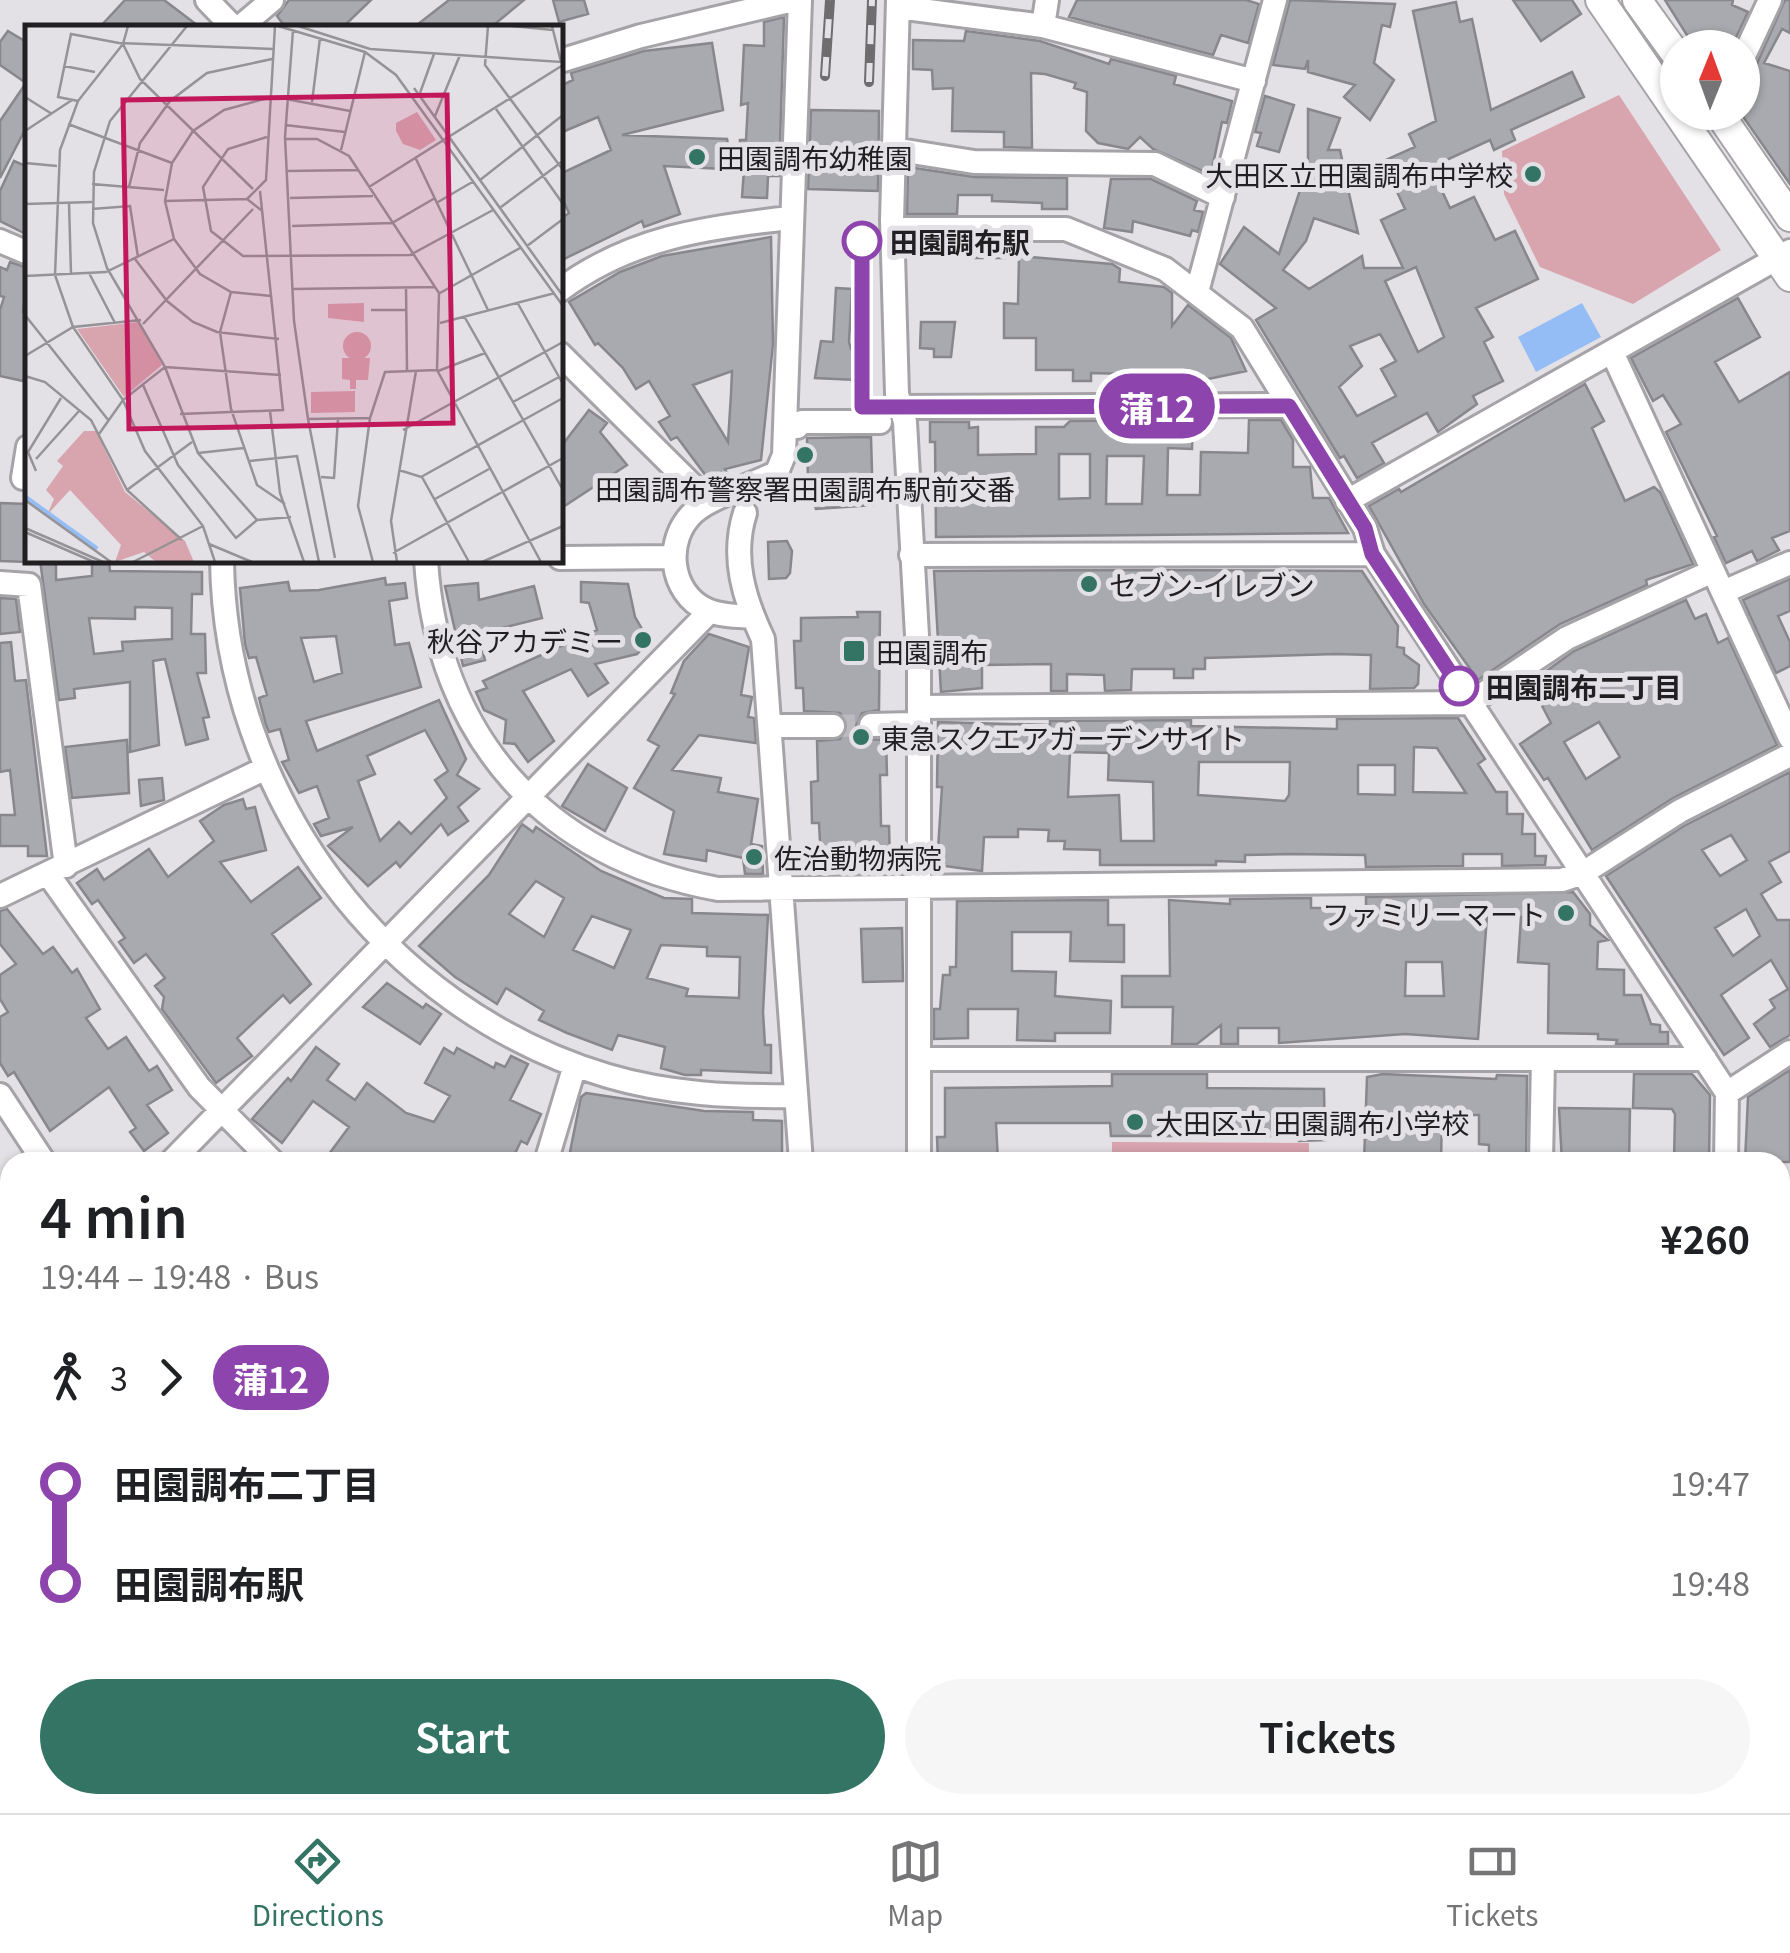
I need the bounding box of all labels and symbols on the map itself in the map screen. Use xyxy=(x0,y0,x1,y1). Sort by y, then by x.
inset map xyxy=(25,25,562,562)
north arrow xyxy=(1660,30,1760,130)
place label: 田園調布幼稚園 xyxy=(717,137,913,177)
marker: 田園調布幼稚園 xyxy=(686,146,708,168)
place label: 大田区立田園調布中学校 xyxy=(1205,154,1513,194)
marker: 大田区立田園調布中学校 xyxy=(1522,163,1544,185)
place label: 田園調布駅 xyxy=(890,221,1030,261)
marker: 田園調布駅 xyxy=(843,222,881,260)
line badge: 蒲12 xyxy=(1100,374,1214,438)
marker: 田園調布警察署田園調布駅前交番 xyxy=(794,444,816,466)
place label: 田園調布警察署田園調布駅前交番 xyxy=(595,468,1015,508)
place label: セブン-イレブン xyxy=(1109,564,1315,604)
marker: セブン-イレブン xyxy=(1078,573,1100,595)
place label: 秋谷アカデミー xyxy=(427,620,623,660)
marker: 秋谷アカデミー xyxy=(632,629,654,651)
place label: 田園調布 xyxy=(876,631,988,671)
marker: 田園調布 xyxy=(841,638,867,664)
place label: 田園調布二丁目 xyxy=(1486,666,1682,706)
marker: 田園調布二丁目 xyxy=(1440,667,1478,705)
place label: 東急スクエアガーデンサイト xyxy=(881,717,1245,757)
marker: 東急スクエアガーデンサイト xyxy=(850,726,872,748)
place label: 佐治動物病院 xyxy=(774,837,942,877)
marker: 佐治動物病院 xyxy=(743,846,765,868)
place label: ファミリーマート xyxy=(1322,893,1546,933)
marker: ファミリーマート xyxy=(1555,902,1577,924)
place label: 大田区立 田園調布小学校 xyxy=(1155,1102,1469,1142)
marker: 大田区立 田園調布小学校 xyxy=(1124,1111,1146,1133)

